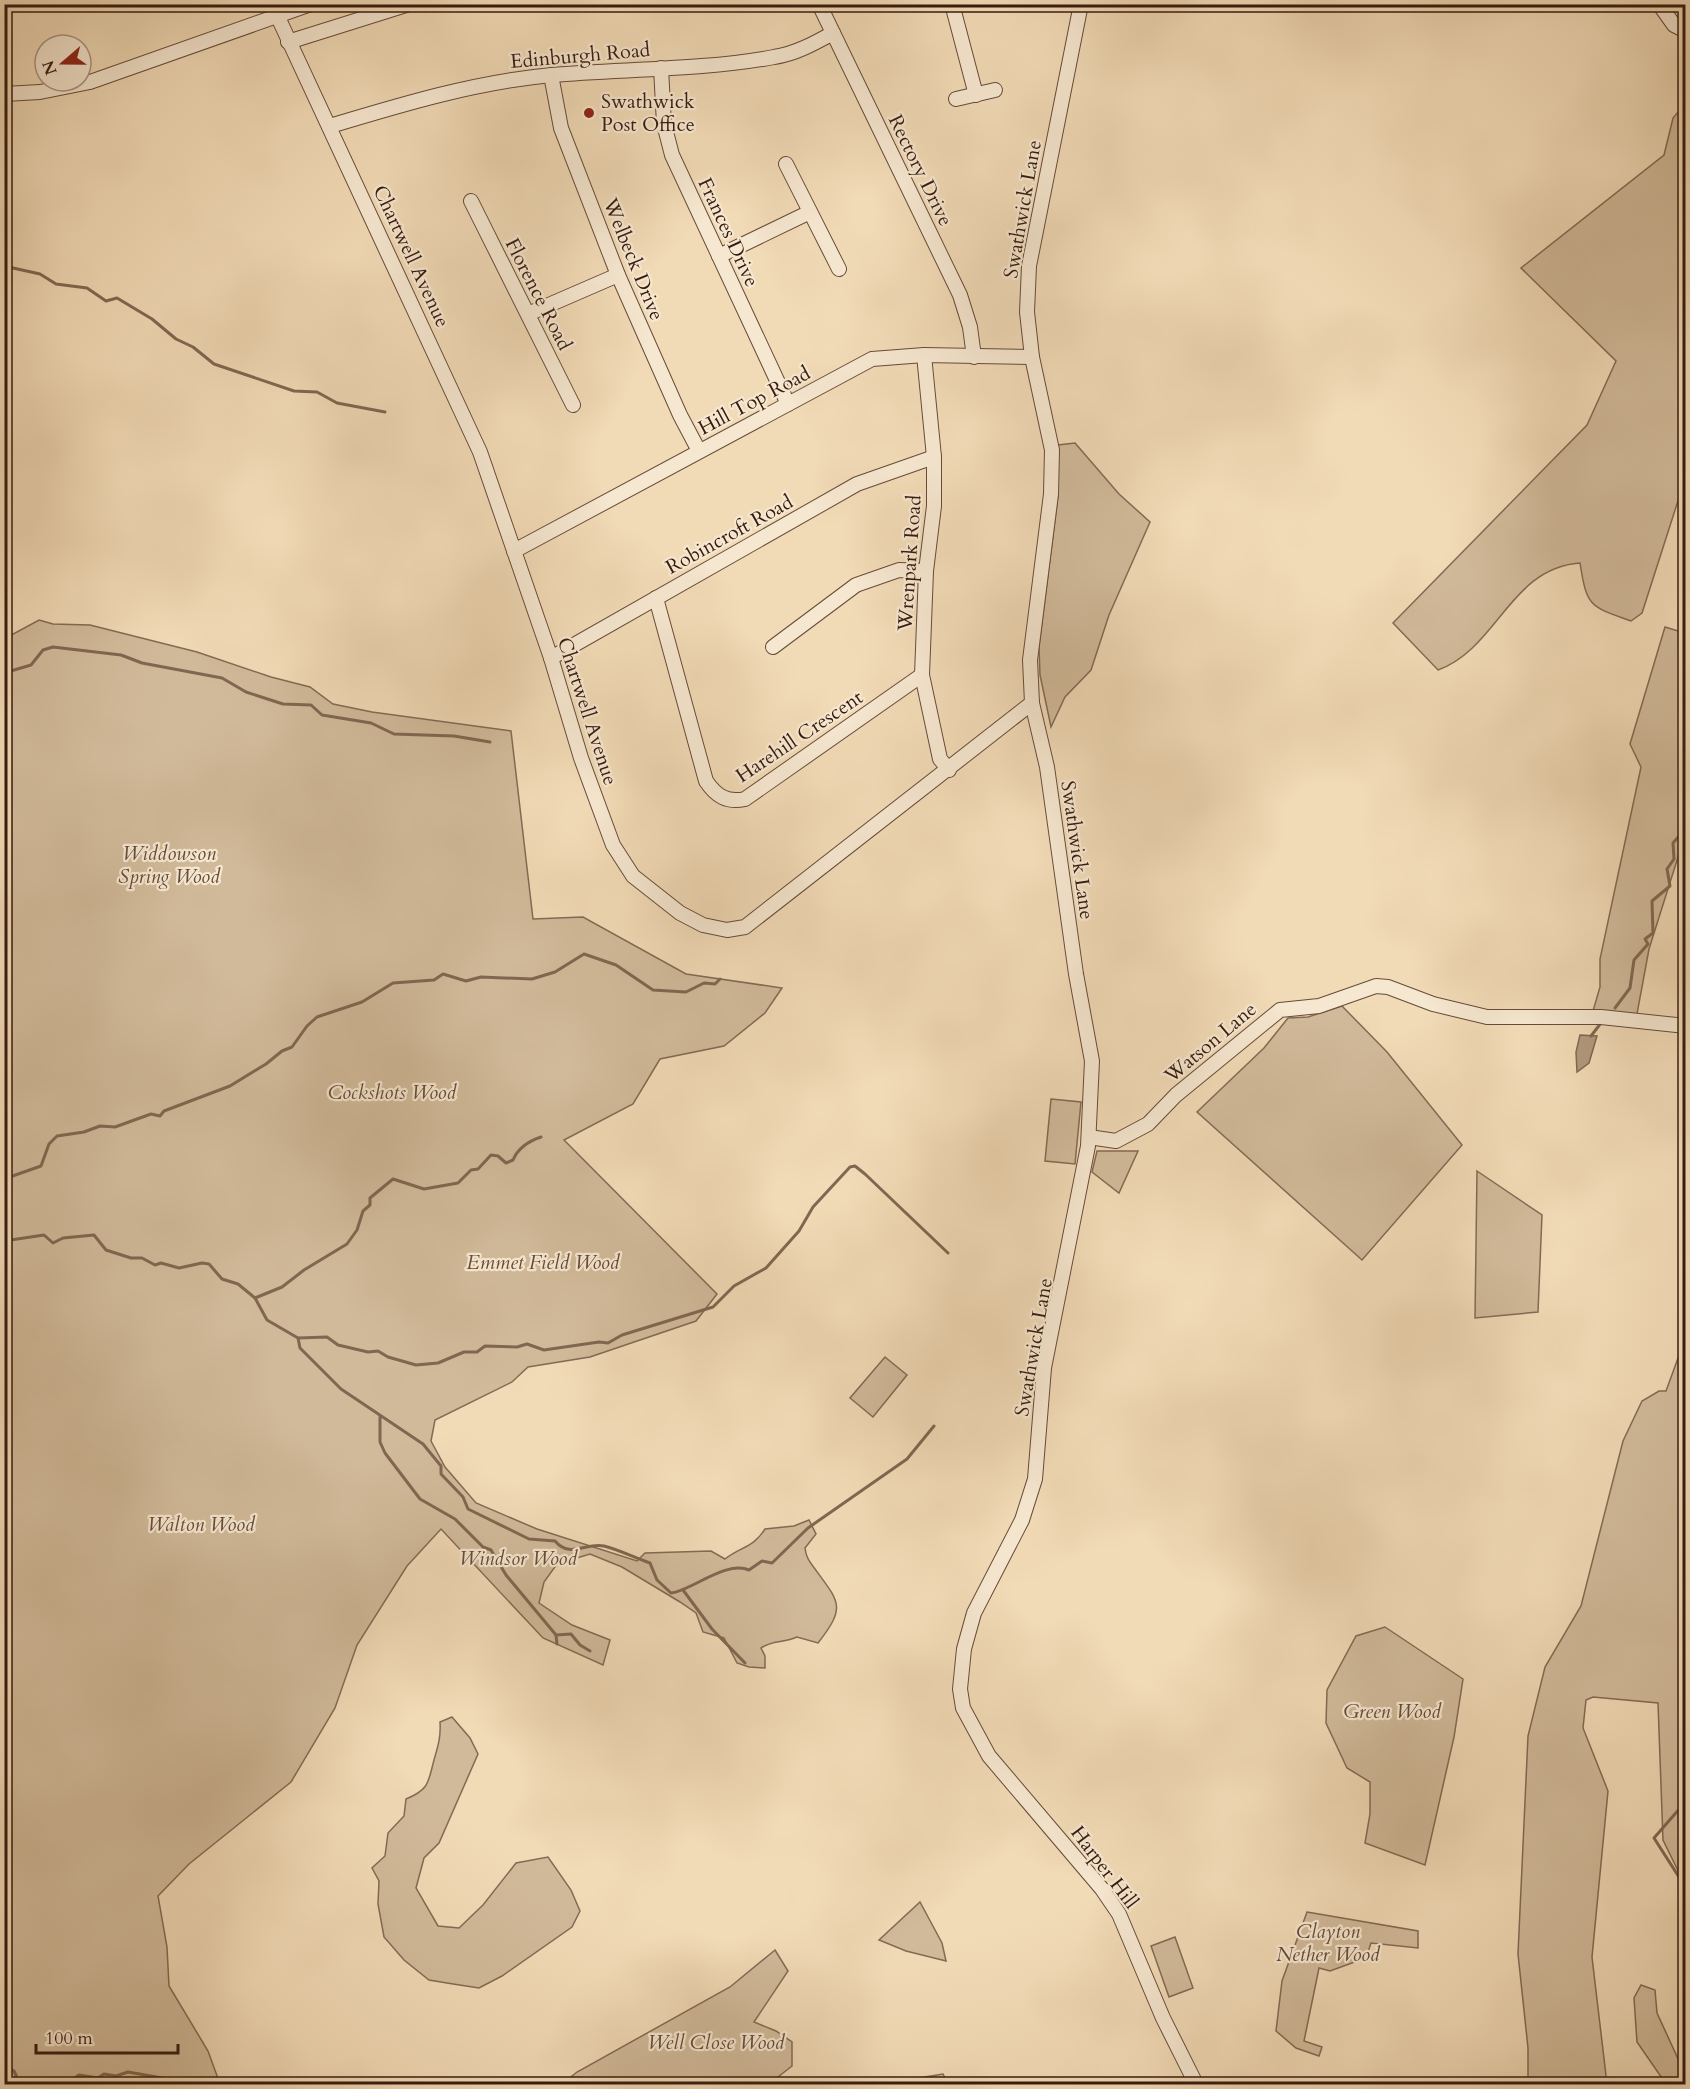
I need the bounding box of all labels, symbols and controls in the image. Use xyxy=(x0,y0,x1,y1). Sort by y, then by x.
north arrow xyxy=(33,33,93,93)
street label: Edinburgh Road xyxy=(509,36,652,75)
text: N xyxy=(37,57,63,78)
place label: Swathwick Post Office xyxy=(601,88,695,138)
marker: Swathwick Post Office xyxy=(582,106,596,120)
street label: Rectory Drive xyxy=(882,110,959,230)
street label: Swathwick Lane xyxy=(997,138,1048,280)
street label: Frances Drive xyxy=(692,173,766,291)
street label: Chartwell Avenue xyxy=(367,181,456,332)
street label: Welbeck Drive xyxy=(596,193,670,324)
street label: Florence Road xyxy=(499,233,579,355)
street label: Hill Top Road xyxy=(693,359,815,441)
street label: Robincroft Road xyxy=(661,488,798,581)
street label: Wrenpark Road xyxy=(891,494,928,633)
street label: Chartwell Avenue xyxy=(551,634,624,789)
street label: Harehill Crescent xyxy=(730,683,869,789)
street label: Swathwick Lane xyxy=(1054,779,1101,921)
park label: Widdowson Spring Wood xyxy=(118,840,221,890)
street label: Watson Lane xyxy=(1158,996,1262,1090)
park label: Cockshots Wood xyxy=(328,1079,458,1106)
park label: Emmet Field Wood xyxy=(467,1249,621,1276)
street label: Swathwick Lane xyxy=(1008,1276,1059,1418)
park label: Walton Wood xyxy=(147,1511,256,1538)
park label: Windsor Wood xyxy=(459,1545,578,1572)
park label: Green Wood xyxy=(1343,1698,1442,1725)
street label: Harper Hill xyxy=(1064,1820,1145,1914)
park label: Clayton Nether Wood xyxy=(1276,1918,1381,1968)
scale bar xyxy=(36,2017,178,2055)
text: 100 m xyxy=(45,2026,93,2051)
park label: Well Close Wood xyxy=(648,2029,786,2056)

